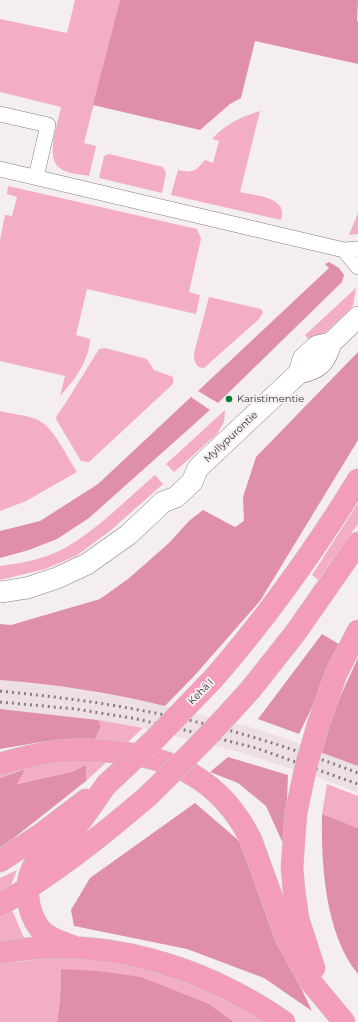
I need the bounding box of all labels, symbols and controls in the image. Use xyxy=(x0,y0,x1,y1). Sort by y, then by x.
place label: Karistimentie xyxy=(237,393,304,405)
marker: Karistimentie xyxy=(224,394,234,404)
street label: Myllypurontie xyxy=(202,409,260,465)
street label: Kehä I xyxy=(186,677,216,707)

